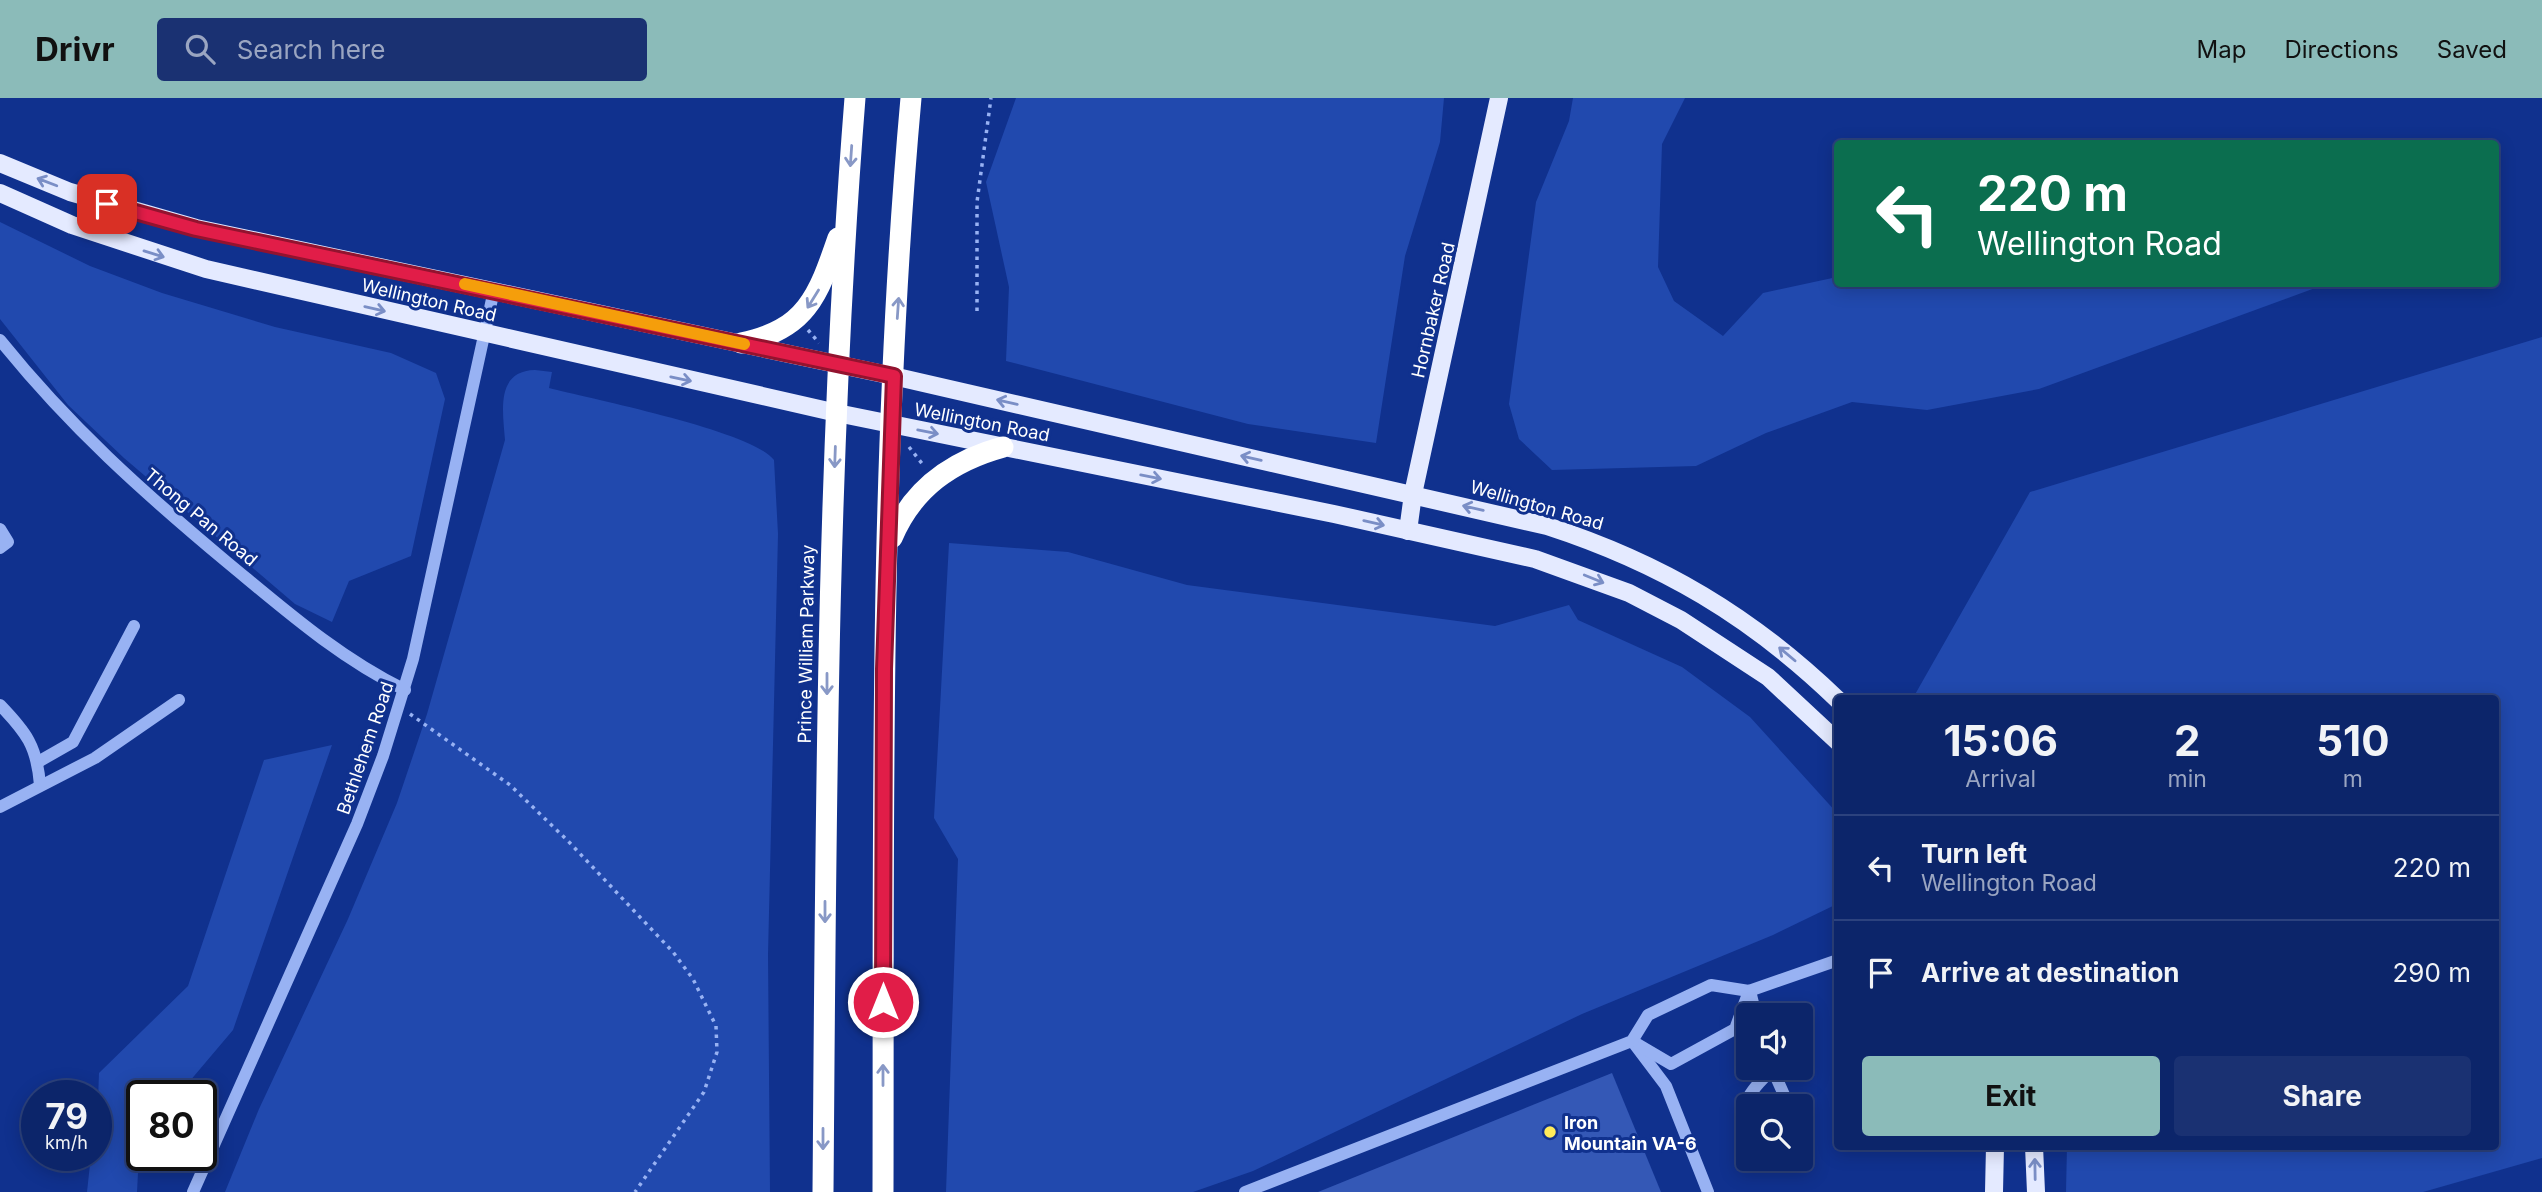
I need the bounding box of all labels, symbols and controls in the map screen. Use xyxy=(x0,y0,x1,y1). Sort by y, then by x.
search box xyxy=(157,18,647,81)
text: Drivr xyxy=(35,29,115,69)
icon: search xyxy=(181,30,219,68)
text: Search here xyxy=(237,34,385,65)
text: Map xyxy=(2197,35,2246,64)
text: Directions xyxy=(2284,35,2399,64)
text: Saved xyxy=(2437,35,2507,64)
one-way arrow xyxy=(844,144,857,167)
text: 220 m xyxy=(1977,164,2128,223)
icon: left xyxy=(1862,168,1953,259)
pin xyxy=(77,174,137,234)
one-way arrow xyxy=(36,175,58,188)
icon: arrive xyxy=(88,185,126,223)
text: Wellington Road xyxy=(1977,224,2222,263)
street label: Hornbaker Road xyxy=(1407,240,1459,380)
one-way arrow xyxy=(143,249,165,262)
street label: Wellington Road xyxy=(360,274,498,326)
one-way arrow xyxy=(805,289,819,309)
one-way arrow xyxy=(891,297,904,320)
one-way arrow xyxy=(363,303,386,316)
one-way arrow xyxy=(669,372,692,386)
one-way arrow xyxy=(996,394,1019,408)
street label: Wellington Road xyxy=(912,399,1052,445)
one-way arrow xyxy=(916,426,939,439)
one-way arrow xyxy=(829,445,842,468)
one-way arrow xyxy=(1240,451,1263,464)
street label: Thong Pan Road xyxy=(140,464,262,570)
one-way arrow xyxy=(1139,471,1162,484)
street label: Wellington Road xyxy=(1468,476,1606,534)
one-way arrow xyxy=(1462,501,1485,515)
one-way arrow xyxy=(1362,517,1385,530)
street label: Prince William Parkway xyxy=(794,544,818,744)
one-way arrow xyxy=(1583,573,1604,586)
one-way arrow xyxy=(1778,646,1796,662)
one-way arrow xyxy=(820,673,834,696)
street label: Bethlehem Road xyxy=(332,679,398,817)
text: 15:06 xyxy=(1943,715,2058,766)
text: 2 xyxy=(2174,715,2200,766)
text: 510 xyxy=(2316,715,2390,766)
text: Arrival xyxy=(1965,765,2036,793)
text: min xyxy=(2167,765,2207,793)
text: m xyxy=(2343,765,2363,793)
text: Turn left xyxy=(1921,838,2027,869)
icon: left xyxy=(1862,849,1900,887)
text: 220 m xyxy=(2393,852,2471,883)
text: Wellington Road xyxy=(1921,869,2097,897)
one-way arrow xyxy=(818,900,832,923)
icon: arrive xyxy=(1862,954,1900,992)
text: Arrive at destination xyxy=(1921,957,2180,988)
text: 290 m xyxy=(2393,957,2471,988)
position arrow xyxy=(846,965,920,1039)
map controls xyxy=(1736,1003,1813,1171)
button: sound xyxy=(1736,1003,1813,1080)
button: Exit xyxy=(1862,1056,2160,1136)
button: Share xyxy=(2174,1056,2471,1136)
one-way arrow xyxy=(876,1064,890,1087)
speed limit sign: 80 xyxy=(126,1080,217,1171)
button: search xyxy=(1736,1094,1813,1171)
text: 79 xyxy=(45,1095,88,1137)
place label: Iron Mountain VA-6 xyxy=(1564,1112,1697,1154)
marker: Iron Mountain VA-6 xyxy=(1542,1124,1558,1140)
one-way arrow xyxy=(816,1128,830,1151)
text: km/h xyxy=(45,1132,88,1153)
one-way arrow xyxy=(2029,1158,2042,1181)

